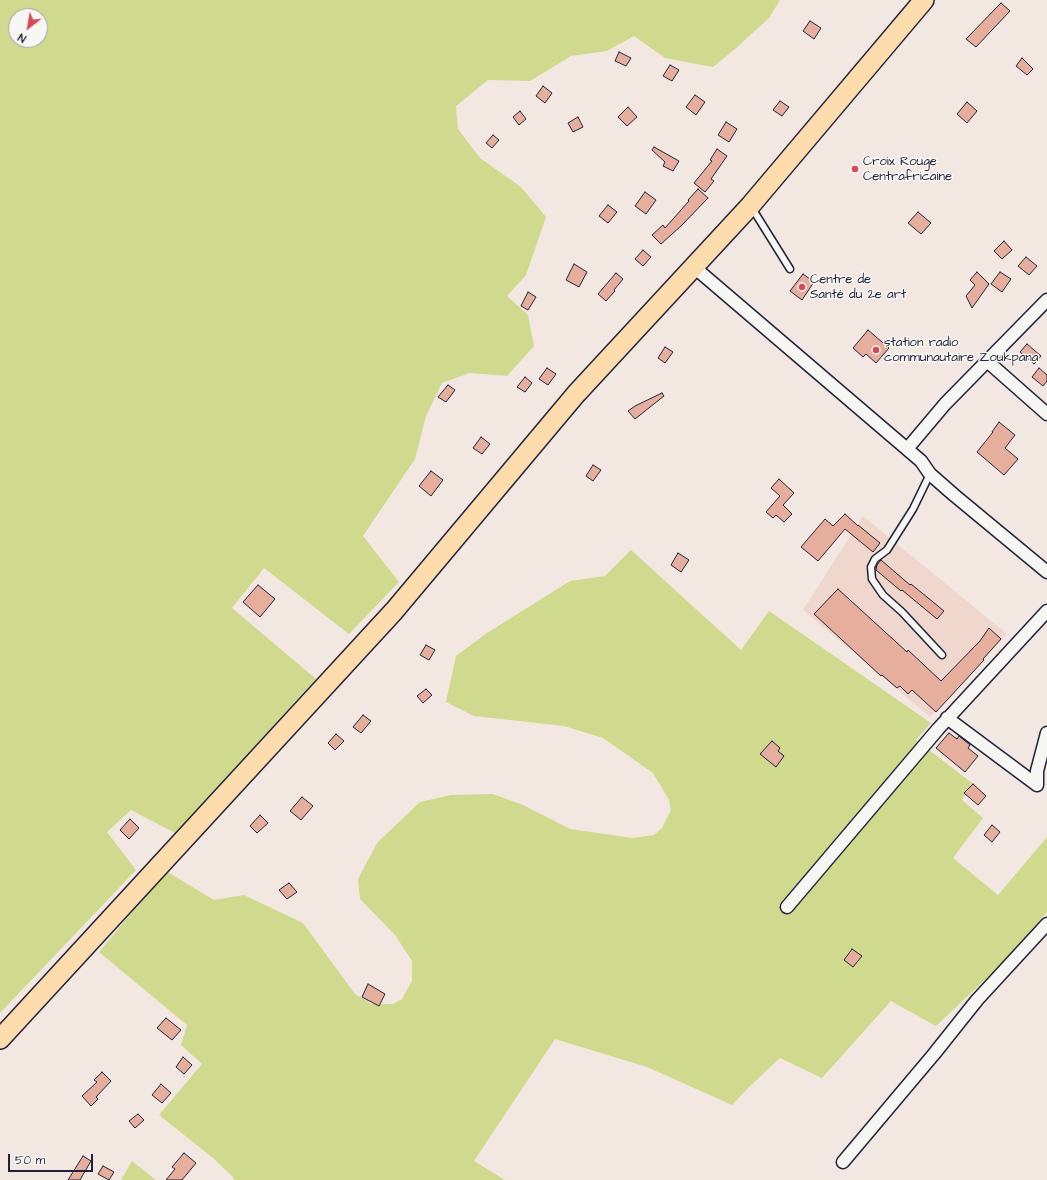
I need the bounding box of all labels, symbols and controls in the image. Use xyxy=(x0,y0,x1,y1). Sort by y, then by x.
north arrow xyxy=(8,8,48,48)
text: N xyxy=(15,30,29,46)
place label: Croix Rouge Centrafricaine xyxy=(863,154,952,185)
marker: Croix Rouge Centrafricaine xyxy=(850,164,860,174)
place label: Centre de Santé du 2e art xyxy=(810,272,906,303)
marker: Centre de Santé du 2e art xyxy=(797,282,807,292)
place label: station radio communautaire Zoukpana xyxy=(884,335,1038,366)
marker: station radio communautaire Zoukpana xyxy=(871,345,881,355)
scale bar xyxy=(10,1146,95,1172)
text: 50 m xyxy=(15,1152,45,1169)

